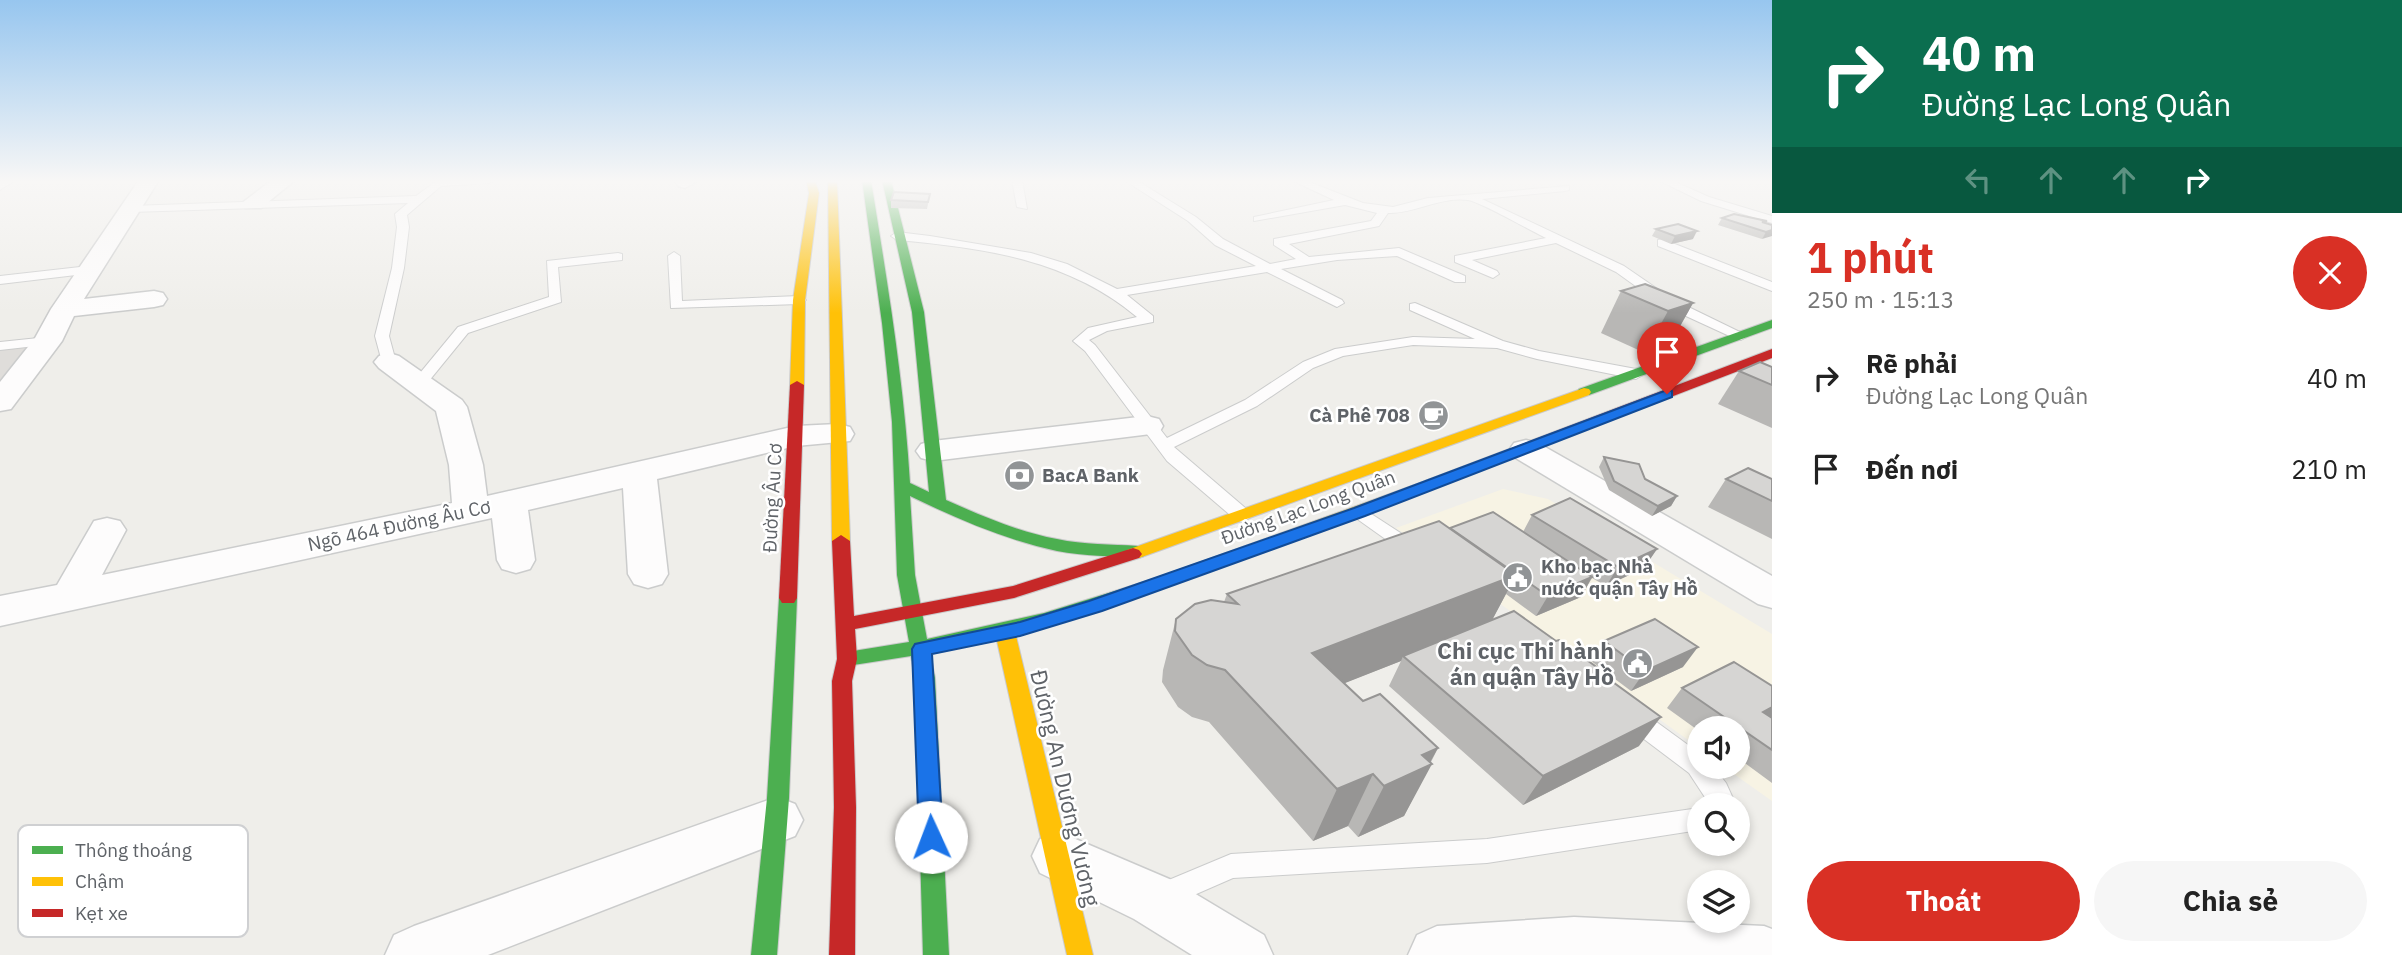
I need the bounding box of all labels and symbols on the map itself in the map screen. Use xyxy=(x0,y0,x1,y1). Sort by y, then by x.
pin xyxy=(1637,322,1697,394)
cafe icon: Cà Phê 708 xyxy=(1416,398,1450,432)
place label: Cà Phê 708 xyxy=(1309,403,1410,427)
street label: Đường Âu Cơ xyxy=(757,443,787,553)
bank icon: BacA Bank xyxy=(1002,458,1036,492)
place label: BacA Bank xyxy=(1042,463,1139,487)
street label: Đường Lạc Long Quân xyxy=(1218,464,1398,550)
street label: Ngõ 464 Đường Âu Cơ xyxy=(305,494,493,556)
place label: Kho bạc Nhà nước quận Tây Hồ xyxy=(1541,554,1698,600)
public building icon: Kho bạc Nhà nước quận Tây Hồ xyxy=(1501,560,1535,594)
place label: Chi cục Thi hành án quận Tây Hồ xyxy=(1437,635,1614,691)
public building icon: Chi cục Thi hành án quận Tây Hồ xyxy=(1620,647,1654,681)
street label: Đường An Dương Vương xyxy=(1024,666,1108,909)
position arrow xyxy=(894,800,968,874)
legend xyxy=(18,825,248,937)
text: Thông thoáng xyxy=(75,838,192,862)
text: Chậm xyxy=(75,869,124,893)
text: Kẹt xe xyxy=(75,901,128,925)

